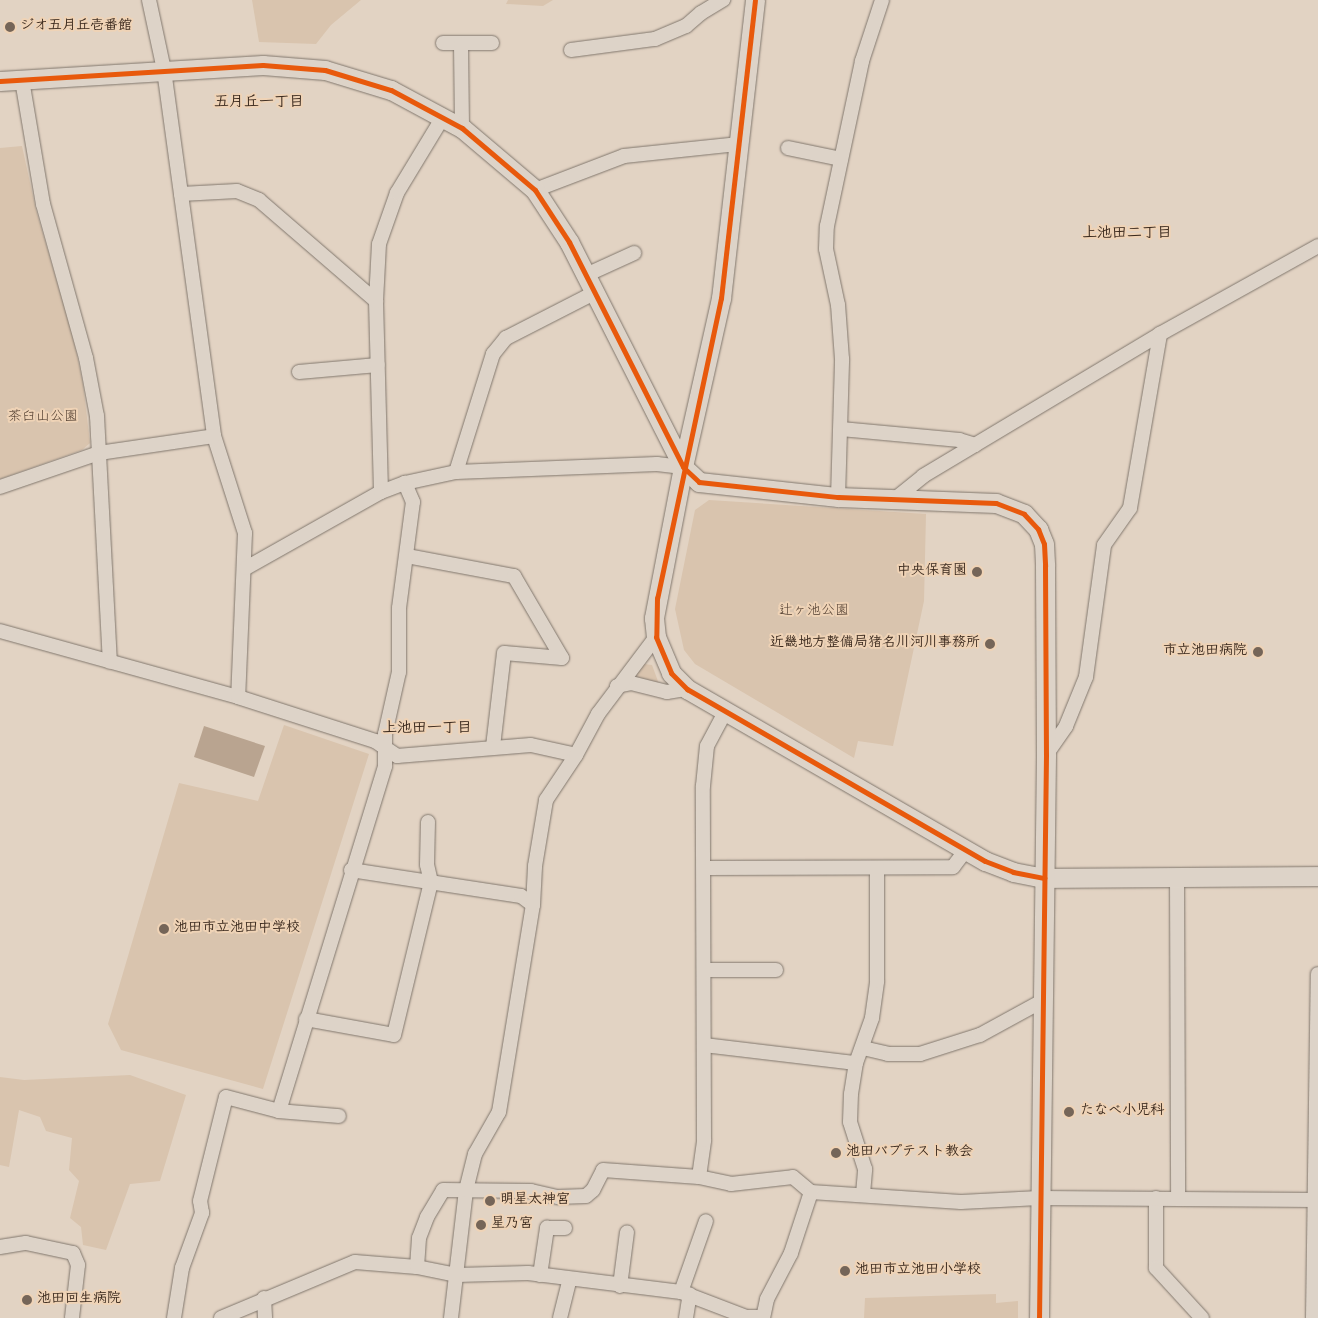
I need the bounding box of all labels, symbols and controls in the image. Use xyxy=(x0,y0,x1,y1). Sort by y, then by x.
place label: ジオ五月丘壱番館 xyxy=(20,19,132,35)
marker: ジオ五月丘壱番館 xyxy=(4,21,16,33)
district label: 五月丘一丁目 xyxy=(214,95,304,113)
district label: 上池田二丁目 xyxy=(1082,226,1172,244)
park label: 茶臼山公園 xyxy=(8,410,78,426)
place label: 中央保育園 xyxy=(897,564,967,580)
marker: 中央保育園 xyxy=(971,566,983,578)
park label: 辻ヶ池公園 xyxy=(779,604,849,620)
place label: 近畿地方整備局猪名川河川事務所 xyxy=(770,636,980,652)
marker: 近畿地方整備局猪名川河川事務所 xyxy=(984,638,996,650)
place label: 市立池田病院 xyxy=(1163,644,1247,660)
marker: 市立池田病院 xyxy=(1251,645,1265,659)
district label: 上池田一丁目 xyxy=(382,721,472,739)
place label: 池田市立池田中学校 xyxy=(174,921,300,937)
marker: 池田市立池田中学校 xyxy=(158,923,170,935)
place label: たなべ小児科 xyxy=(1080,1104,1164,1120)
marker: たなべ小児科 xyxy=(1062,1105,1076,1119)
place label: 池田バプテスト教会 xyxy=(846,1145,972,1161)
marker: 池田バプテスト教会 xyxy=(830,1147,842,1159)
place label: 明星太神宮 xyxy=(500,1193,570,1209)
marker: 明星太神宮 xyxy=(484,1195,496,1207)
place label: 星乃宮 xyxy=(491,1217,533,1233)
marker: 星乃宮 xyxy=(475,1219,487,1231)
place label: 池田市立池田小学校 xyxy=(855,1263,981,1279)
marker: 池田市立池田小学校 xyxy=(839,1265,851,1277)
place label: 池田回生病院 xyxy=(37,1292,121,1308)
marker: 池田回生病院 xyxy=(21,1294,33,1306)

